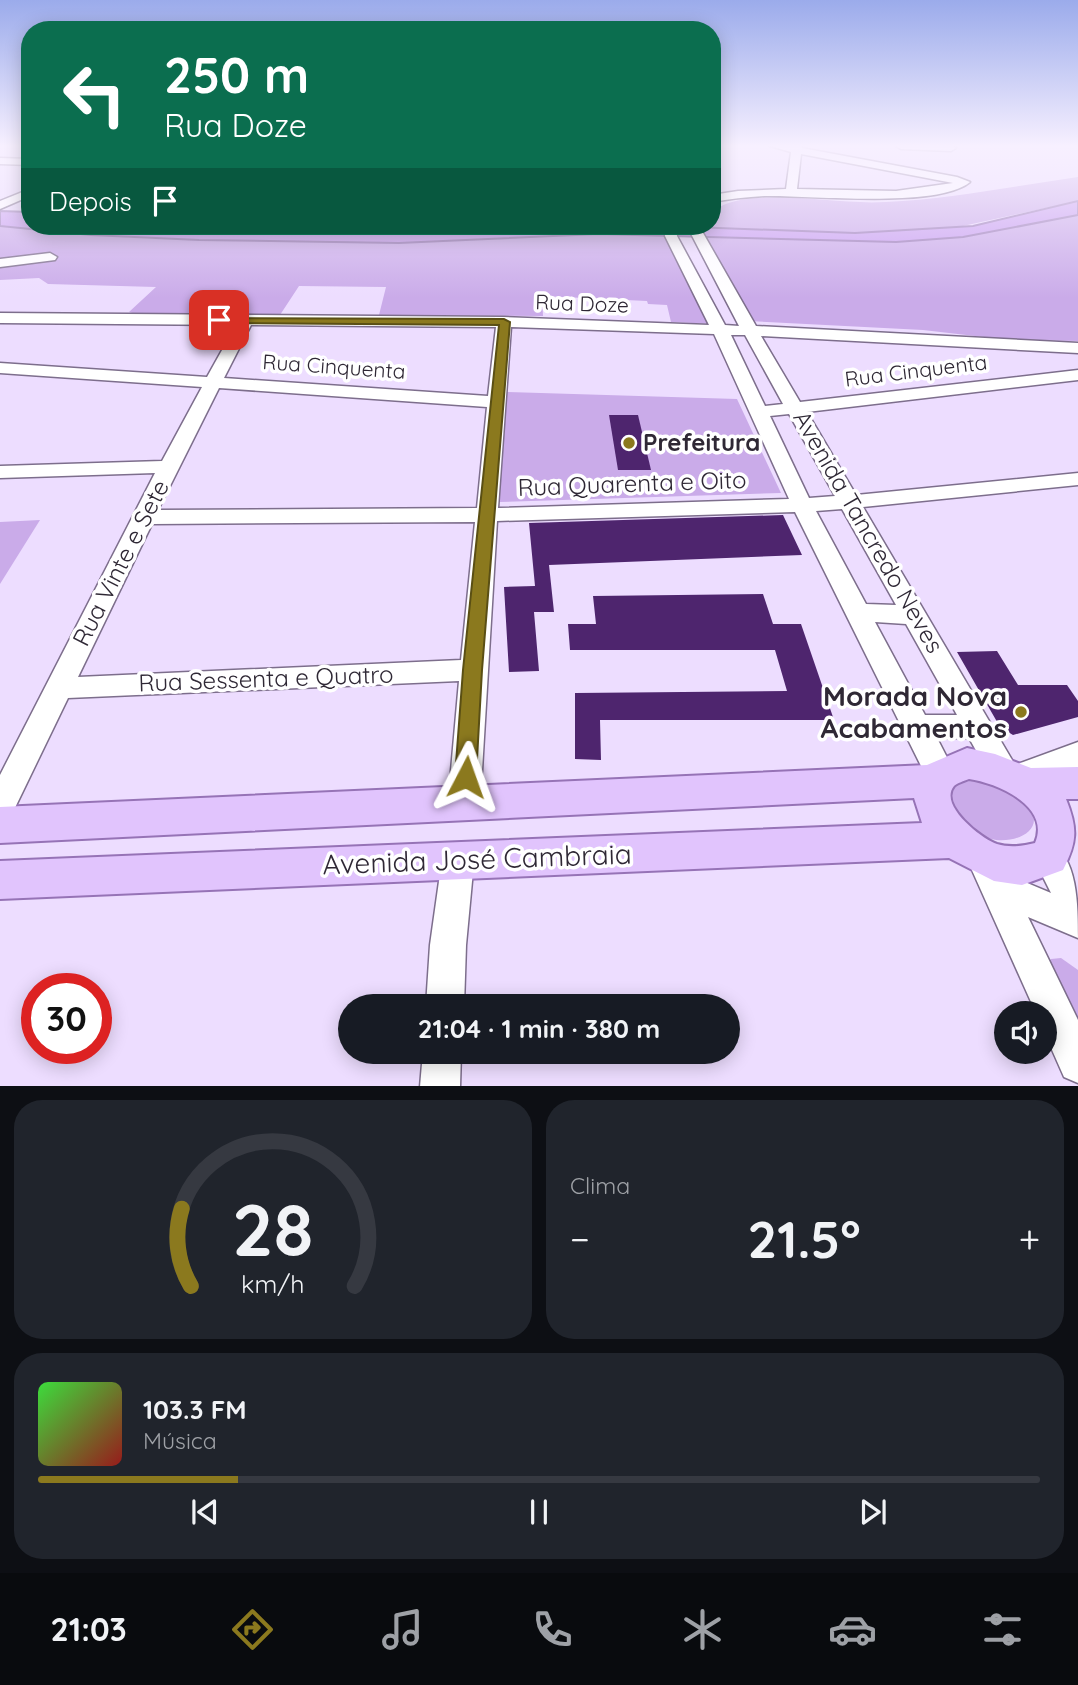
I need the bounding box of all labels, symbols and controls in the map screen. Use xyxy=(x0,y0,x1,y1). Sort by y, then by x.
text: 250 m xyxy=(164,44,309,105)
icon: left xyxy=(49,49,140,140)
text: Rua Doze xyxy=(164,105,307,145)
icon: arrive xyxy=(146,182,184,220)
text: Depois xyxy=(49,185,132,218)
street label: Rua Doze xyxy=(535,288,629,318)
pin xyxy=(189,290,249,350)
icon: arrive xyxy=(200,301,238,339)
street label: Rua Cinquenta xyxy=(262,348,406,384)
street label: Rua Cinquenta xyxy=(843,348,988,392)
street label: Avenida Tancredo Neves xyxy=(787,405,951,658)
place label: Prefeitura xyxy=(643,427,760,457)
marker: Prefeitura xyxy=(621,435,637,451)
street label: Rua Quarenta e Oito xyxy=(517,464,747,502)
street label: Rua Vinte e Sete xyxy=(65,474,175,651)
street label: Rua Sessenta e Quatro xyxy=(138,659,394,697)
place label: Morada Nova Acabamentos xyxy=(820,678,1007,745)
marker: Morada Nova Acabamentos xyxy=(1013,704,1029,720)
position arrow xyxy=(429,740,503,814)
street label: Avenida José Cambraia xyxy=(322,836,632,881)
speed limit sign: 30 xyxy=(21,973,112,1064)
map controls xyxy=(994,1001,1057,1064)
button: sound xyxy=(994,1001,1057,1064)
text: 21:04 · 1 min · 380 m xyxy=(418,1012,660,1045)
text: Clima xyxy=(570,1171,630,1200)
text: 28 xyxy=(232,1183,314,1274)
text: 21.5° xyxy=(748,1206,861,1271)
text: − xyxy=(570,1215,590,1263)
text: + xyxy=(1019,1215,1040,1263)
text: km/h xyxy=(241,1267,305,1298)
text: 103.3 FM xyxy=(143,1393,247,1426)
text: Música xyxy=(143,1426,217,1455)
icon: previous xyxy=(186,1493,224,1531)
icon: pause xyxy=(520,1493,558,1531)
icon: next xyxy=(854,1493,892,1531)
icon: directions xyxy=(228,1605,277,1654)
icon: music xyxy=(378,1605,427,1654)
icon: phone xyxy=(528,1605,577,1654)
icon: climate xyxy=(678,1605,727,1654)
icon: car xyxy=(828,1605,877,1654)
icon: filters xyxy=(978,1605,1027,1654)
text: 21:03 xyxy=(51,1609,127,1649)

